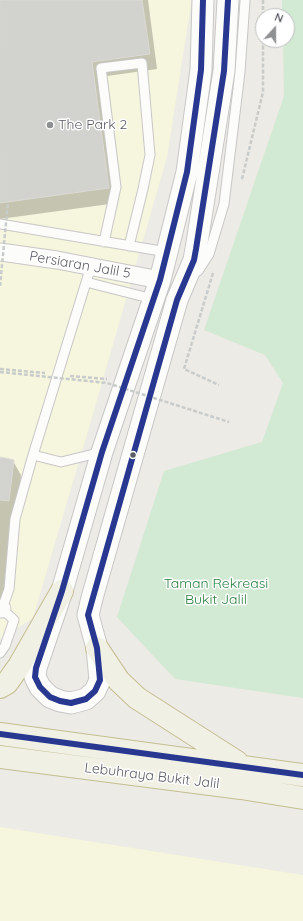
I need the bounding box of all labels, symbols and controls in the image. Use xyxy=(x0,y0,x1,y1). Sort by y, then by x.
north arrow xyxy=(255,8,295,48)
text: N xyxy=(273,10,285,26)
place label: The Park 2 xyxy=(58,117,127,133)
marker: The Park 2 xyxy=(45,120,55,130)
street label: Persiaran Jalil 5 xyxy=(28,248,132,282)
unlabelled marker xyxy=(128,450,138,460)
park label: Taman Rekreasi Bukit Jalil xyxy=(164,576,268,608)
street label: Lebuhraya Bukit Jalil xyxy=(84,759,220,793)

